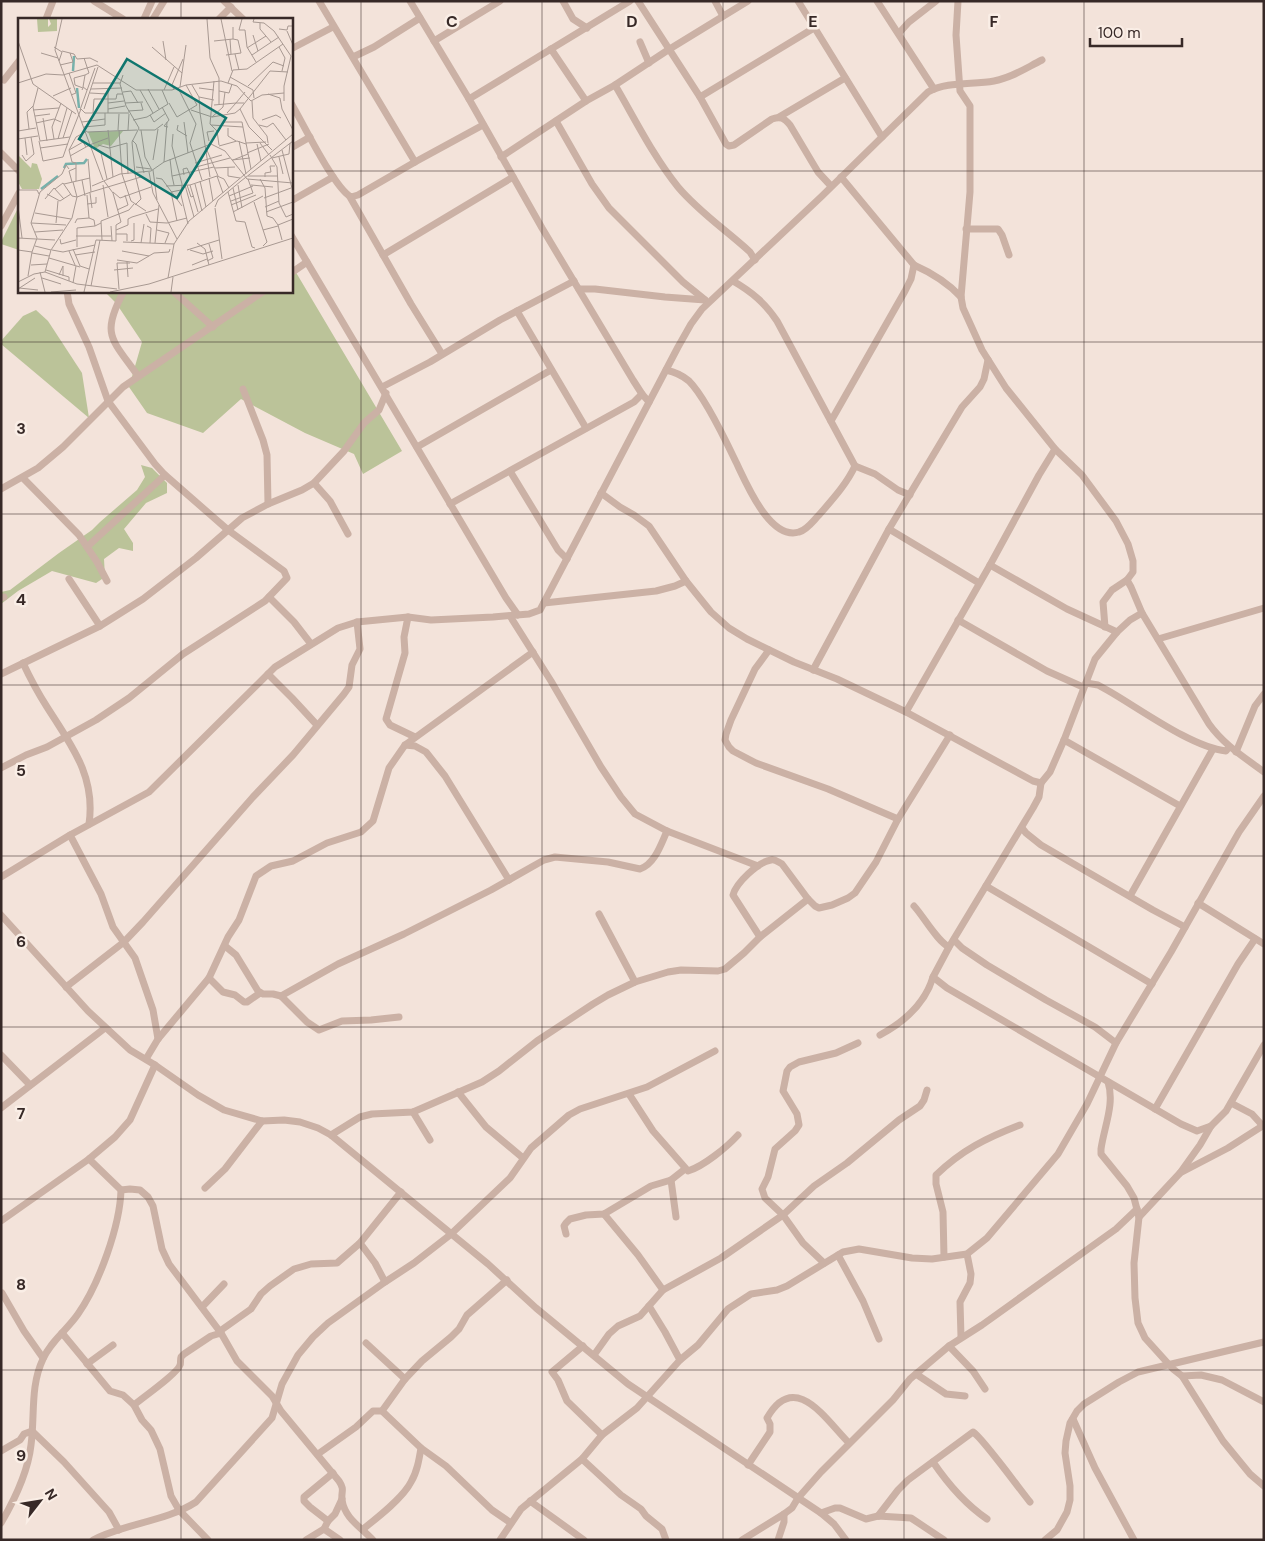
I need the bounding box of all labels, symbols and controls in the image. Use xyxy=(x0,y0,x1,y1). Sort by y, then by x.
text: C xyxy=(446,11,458,32)
text: D xyxy=(626,11,638,32)
text: E xyxy=(808,11,818,32)
text: F xyxy=(990,11,999,32)
scale bar xyxy=(1090,15,1182,47)
inset map xyxy=(18,18,292,292)
text: 100 m xyxy=(1098,23,1141,43)
text: 3 xyxy=(16,418,26,439)
text: 4 xyxy=(16,589,26,610)
text: 5 xyxy=(16,760,26,781)
text: 6 xyxy=(16,931,26,952)
text: 7 xyxy=(17,1103,26,1124)
text: 8 xyxy=(16,1274,26,1295)
text: 9 xyxy=(16,1445,26,1466)
north arrow xyxy=(15,1476,65,1526)
text: N xyxy=(41,1485,61,1503)

